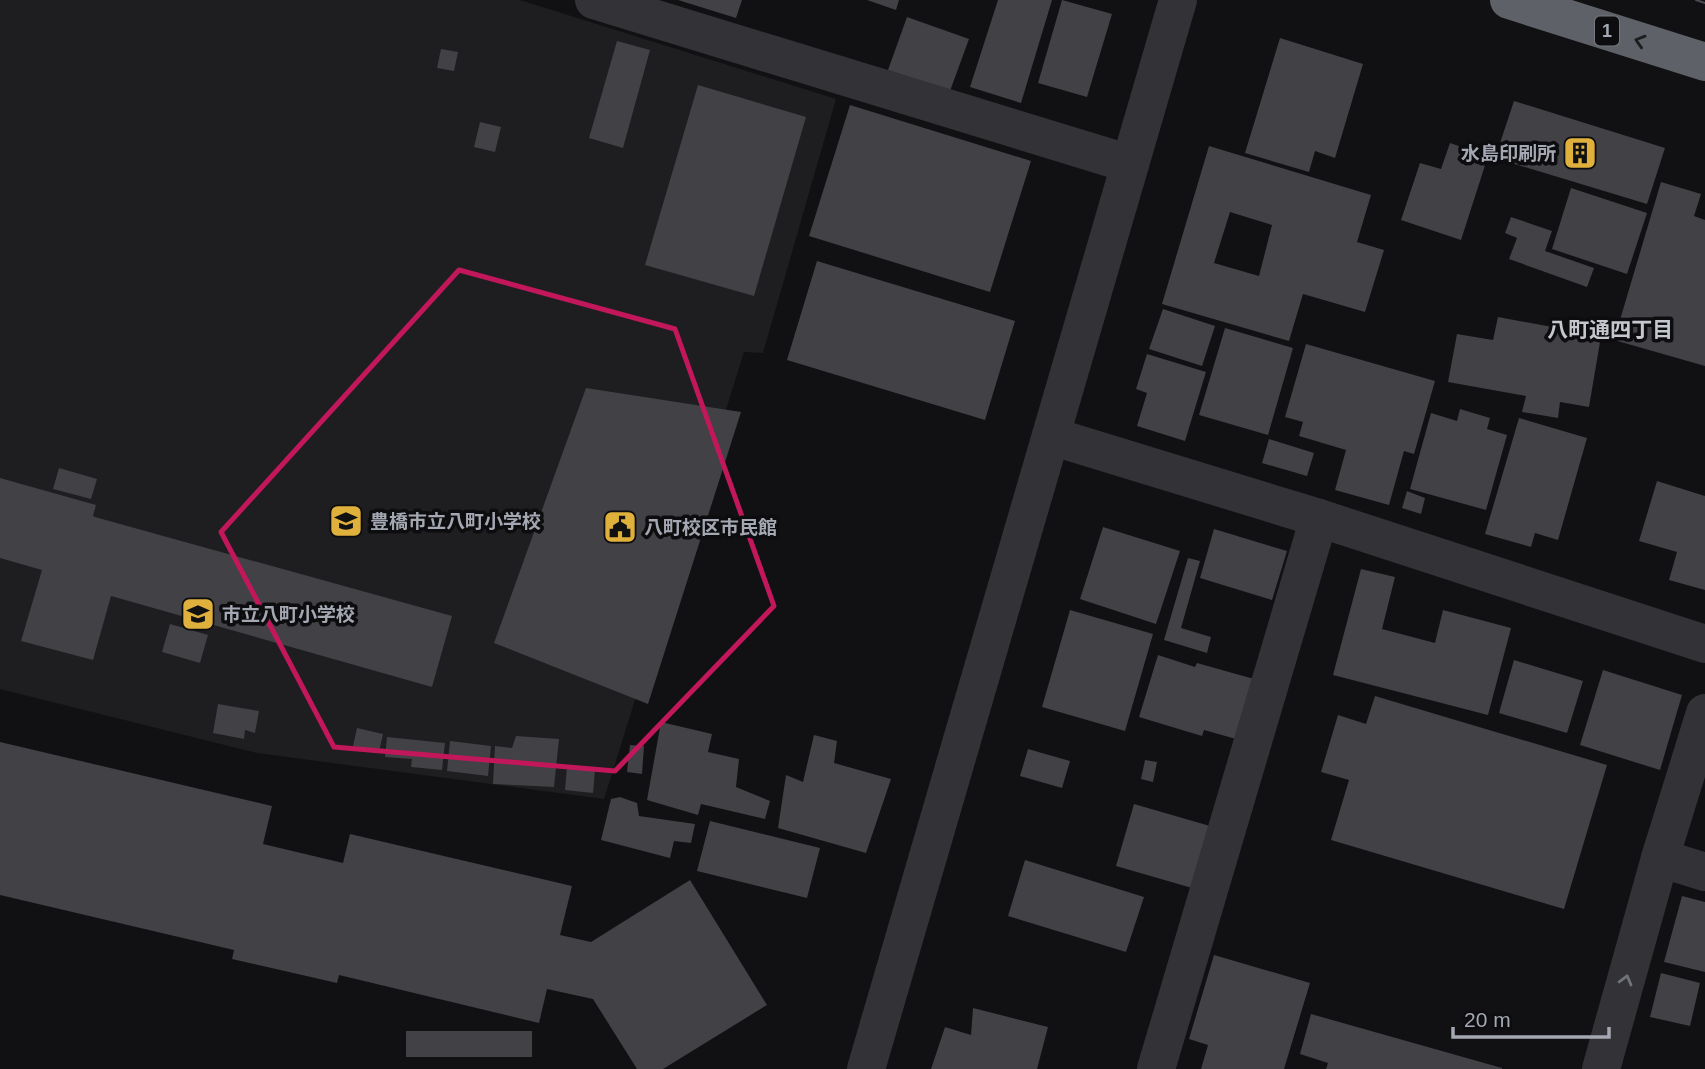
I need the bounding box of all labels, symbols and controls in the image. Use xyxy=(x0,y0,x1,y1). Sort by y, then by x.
road number: 1 xyxy=(1595,16,1619,46)
one-way arrow xyxy=(1634,35,1647,49)
building icon: 水島印刷所 xyxy=(1561,134,1599,172)
place label: 水島印刷所 xyxy=(1461,143,1556,164)
district label: 八町通四丁目 xyxy=(1547,318,1673,341)
school or university icon: 豊橋市立八町小学校 xyxy=(327,502,365,540)
public building icon: 八町校区市民館 xyxy=(601,508,639,546)
place label: 豊橋市立八町小学校 xyxy=(370,511,541,532)
place label: 八町校区市民館 xyxy=(644,517,777,538)
school or university icon: 市立八町小学校 xyxy=(179,595,217,633)
place label: 市立八町小学校 xyxy=(222,604,355,625)
one-way arrow xyxy=(1618,974,1632,986)
scale bar xyxy=(1453,996,1609,1040)
text: 20 m xyxy=(1464,1008,1511,1031)

